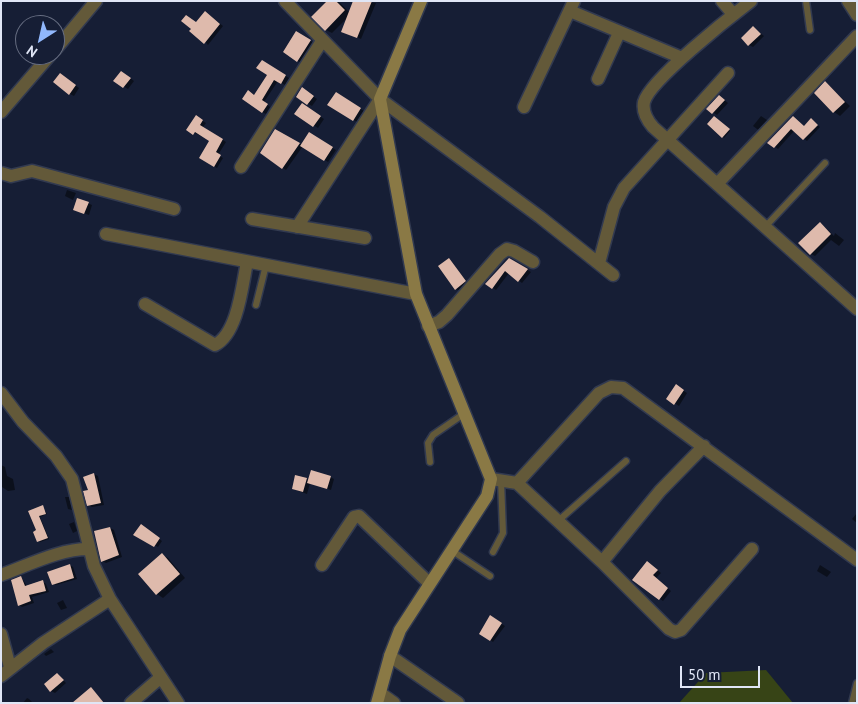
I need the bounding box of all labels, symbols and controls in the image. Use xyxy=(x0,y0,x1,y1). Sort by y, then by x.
north arrow xyxy=(15,15,65,65)
text: N xyxy=(23,41,41,61)
scale bar xyxy=(683,656,763,688)
text: 50 m xyxy=(688,665,721,684)

